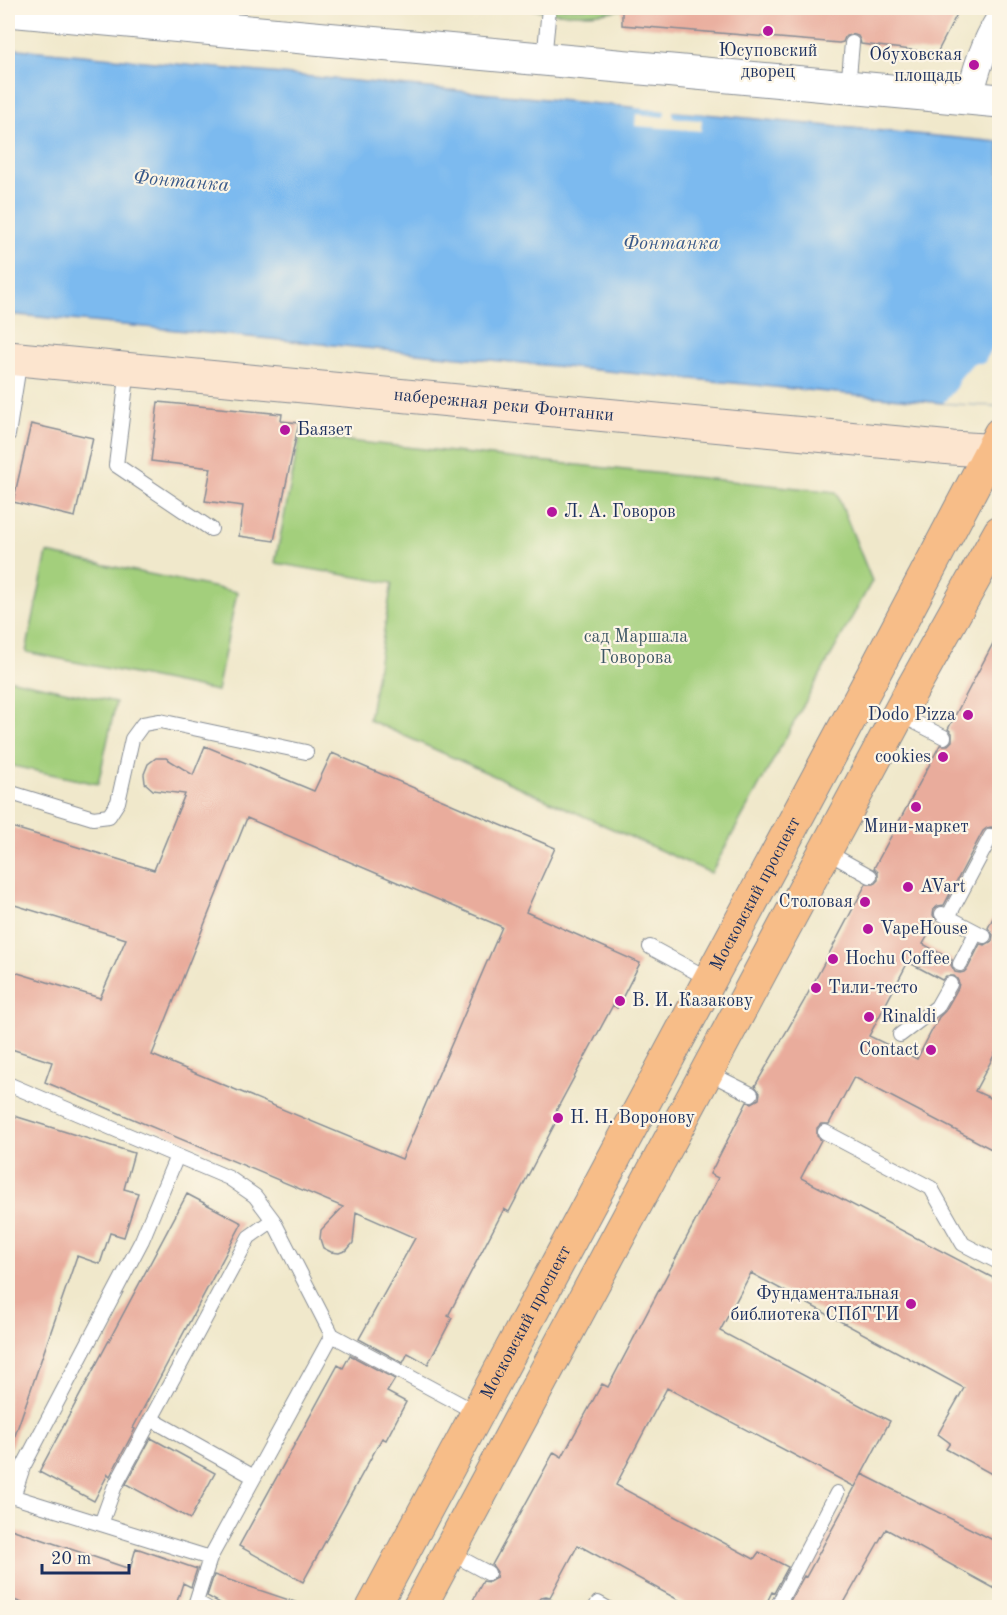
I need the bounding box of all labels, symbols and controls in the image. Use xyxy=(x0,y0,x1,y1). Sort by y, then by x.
marker: Юсуповский дворец xyxy=(761,24,775,38)
place label: Юсуповский дворец xyxy=(718,42,818,81)
place label: Обуховская площадь xyxy=(869,46,962,85)
marker: Обуховская площадь xyxy=(967,58,981,72)
water label: Фонтанка xyxy=(132,168,230,196)
water label: Фонтанка xyxy=(623,234,720,254)
street label: набережная реки Фонтанки xyxy=(393,386,615,425)
place label: Баязет xyxy=(297,421,353,439)
marker: Баязет xyxy=(278,423,292,437)
place label: Л. А. Говоров xyxy=(564,503,676,521)
marker: Л. А. Говоров xyxy=(545,505,559,519)
park label: сад Маршала Говорова xyxy=(584,628,688,667)
place label: Dodo Pizza xyxy=(868,706,956,724)
marker: Dodo Pizza xyxy=(961,708,975,722)
place label: cookies xyxy=(875,748,931,766)
marker: cookies xyxy=(936,750,950,764)
marker: Мини-маркет xyxy=(909,800,923,814)
street label: Московский проспект xyxy=(707,814,804,974)
place label: Мини-маркет xyxy=(863,818,969,836)
place label: AVart xyxy=(920,878,966,896)
marker: AVart xyxy=(901,880,915,894)
place label: Столовая xyxy=(779,893,853,911)
marker: Столовая xyxy=(858,895,872,909)
place label: VapeHouse xyxy=(880,920,968,938)
marker: VapeHouse xyxy=(861,922,875,936)
place label: Hochu Coffee xyxy=(845,950,950,968)
marker: Hochu Coffee xyxy=(826,952,840,966)
place label: Тили-тесто xyxy=(828,979,918,997)
marker: Тили-тесто xyxy=(809,981,823,995)
place label: В. И. Казакову xyxy=(632,992,754,1010)
marker: В. И. Казакову xyxy=(613,994,627,1008)
place label: Rinaldi xyxy=(881,1008,937,1026)
marker: Rinaldi xyxy=(862,1010,876,1024)
place label: Contact xyxy=(859,1041,919,1059)
marker: Contact xyxy=(924,1043,938,1057)
place label: Н. Н. Воронову xyxy=(570,1109,696,1127)
marker: Н. Н. Воронову xyxy=(551,1111,565,1125)
street label: Московский проспект xyxy=(478,1243,574,1402)
place label: Фундаментальная библиотека СПбГТИ xyxy=(730,1285,899,1324)
marker: Фундаментальная библиотека СПбГТИ xyxy=(904,1297,918,1311)
scale bar xyxy=(42,1537,129,1575)
text: 20 m xyxy=(51,1550,91,1568)

